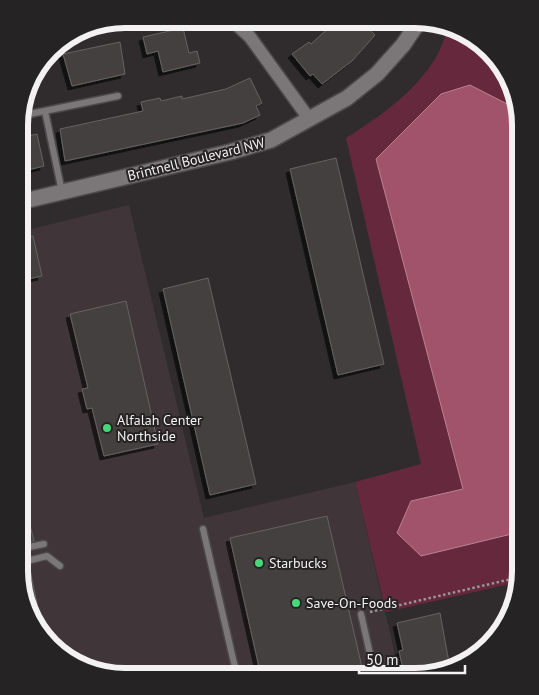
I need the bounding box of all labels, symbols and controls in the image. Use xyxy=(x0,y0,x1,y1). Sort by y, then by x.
street label: Brintnell Boulevard NW xyxy=(126,133,267,185)
place label: Alfalah Center Northside xyxy=(117,411,202,445)
marker: Alfalah Center Northside xyxy=(101,422,113,434)
place label: Starbucks xyxy=(269,554,327,572)
marker: Starbucks xyxy=(253,557,265,569)
place label: Save-On-Foods xyxy=(306,594,397,612)
marker: Save-On-Foods xyxy=(290,597,302,609)
scale bar xyxy=(359,642,465,674)
text: 50 m xyxy=(366,650,399,669)

